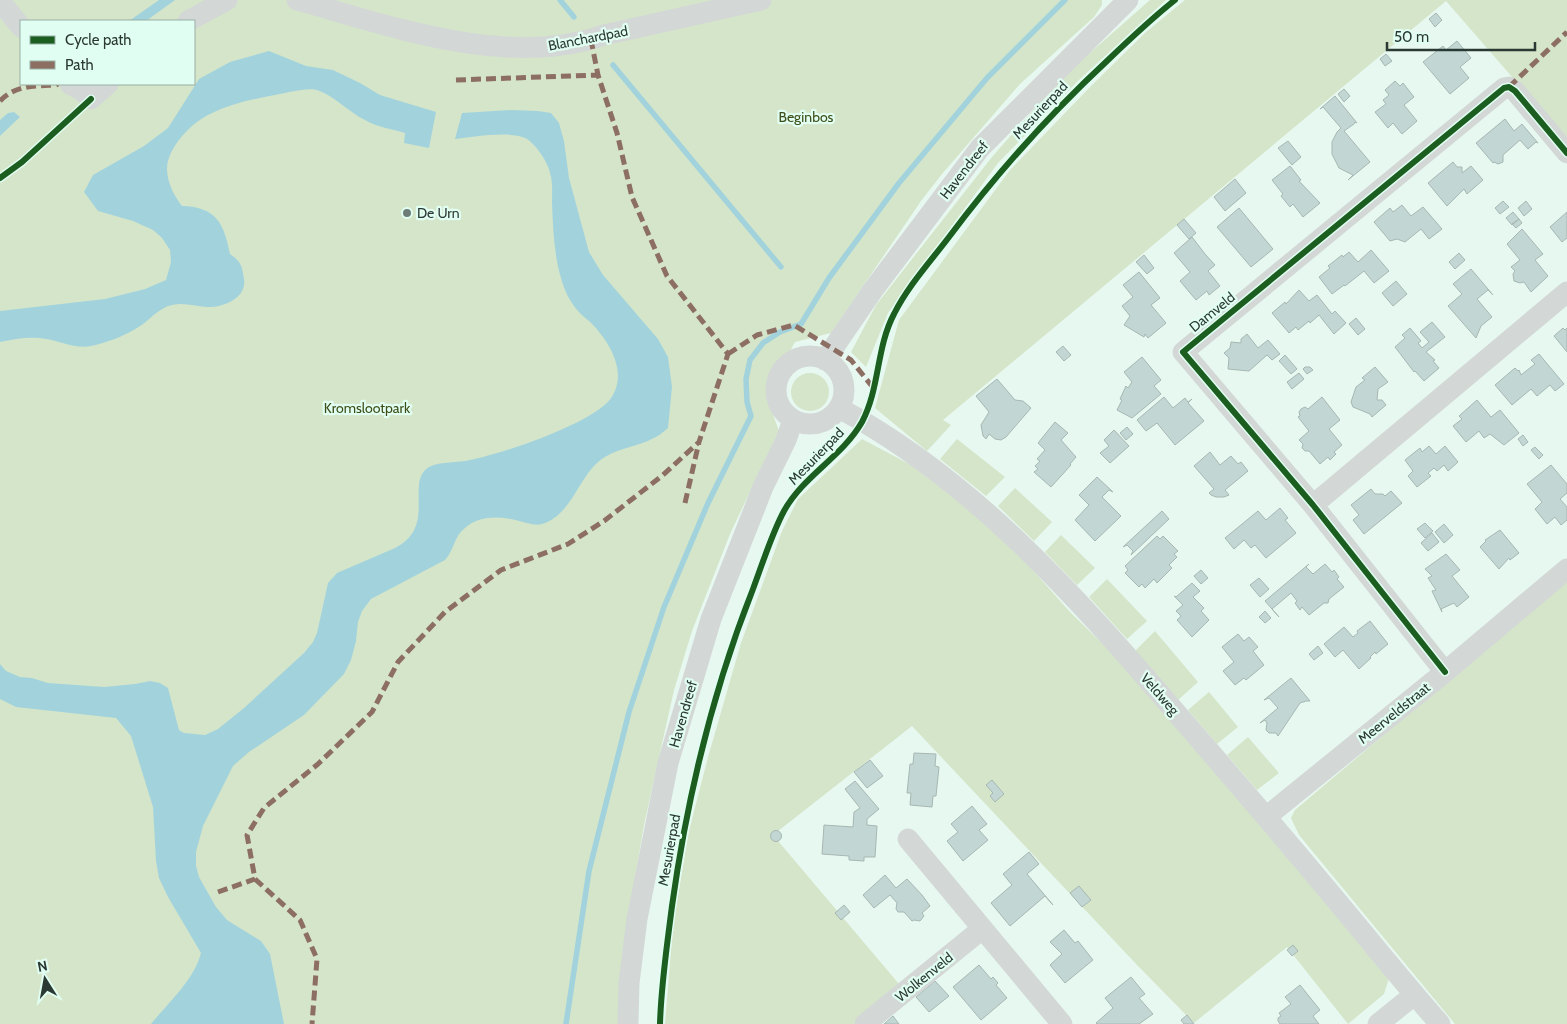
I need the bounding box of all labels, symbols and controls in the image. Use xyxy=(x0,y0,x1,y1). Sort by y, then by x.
legend xyxy=(20,20,195,85)
scale bar xyxy=(1387,20,1534,52)
street label: Blanchardpad xyxy=(546,21,630,55)
text: 50 m xyxy=(1394,28,1429,46)
text: Cycle path xyxy=(65,31,131,49)
text: Path xyxy=(65,56,94,74)
street label: Mesurierpad xyxy=(1009,77,1071,143)
park label: Beginbos xyxy=(779,108,834,126)
street label: Havendreef xyxy=(936,137,993,203)
place label: De Urn xyxy=(417,204,460,222)
marker: De Urn xyxy=(401,207,413,219)
street label: Damveld xyxy=(1185,288,1239,336)
park label: Kromslootpark xyxy=(324,399,411,417)
street label: Mesurierpad xyxy=(784,424,848,488)
street label: Veldweg xyxy=(1137,669,1184,720)
street label: Havendreef xyxy=(665,678,701,750)
street label: Meerveldstraat xyxy=(1354,678,1434,748)
street label: Mesurierpad xyxy=(654,813,684,887)
street label: Wolkenveld xyxy=(891,948,957,1006)
north arrow xyxy=(20,954,70,1004)
text: N xyxy=(36,956,49,976)

